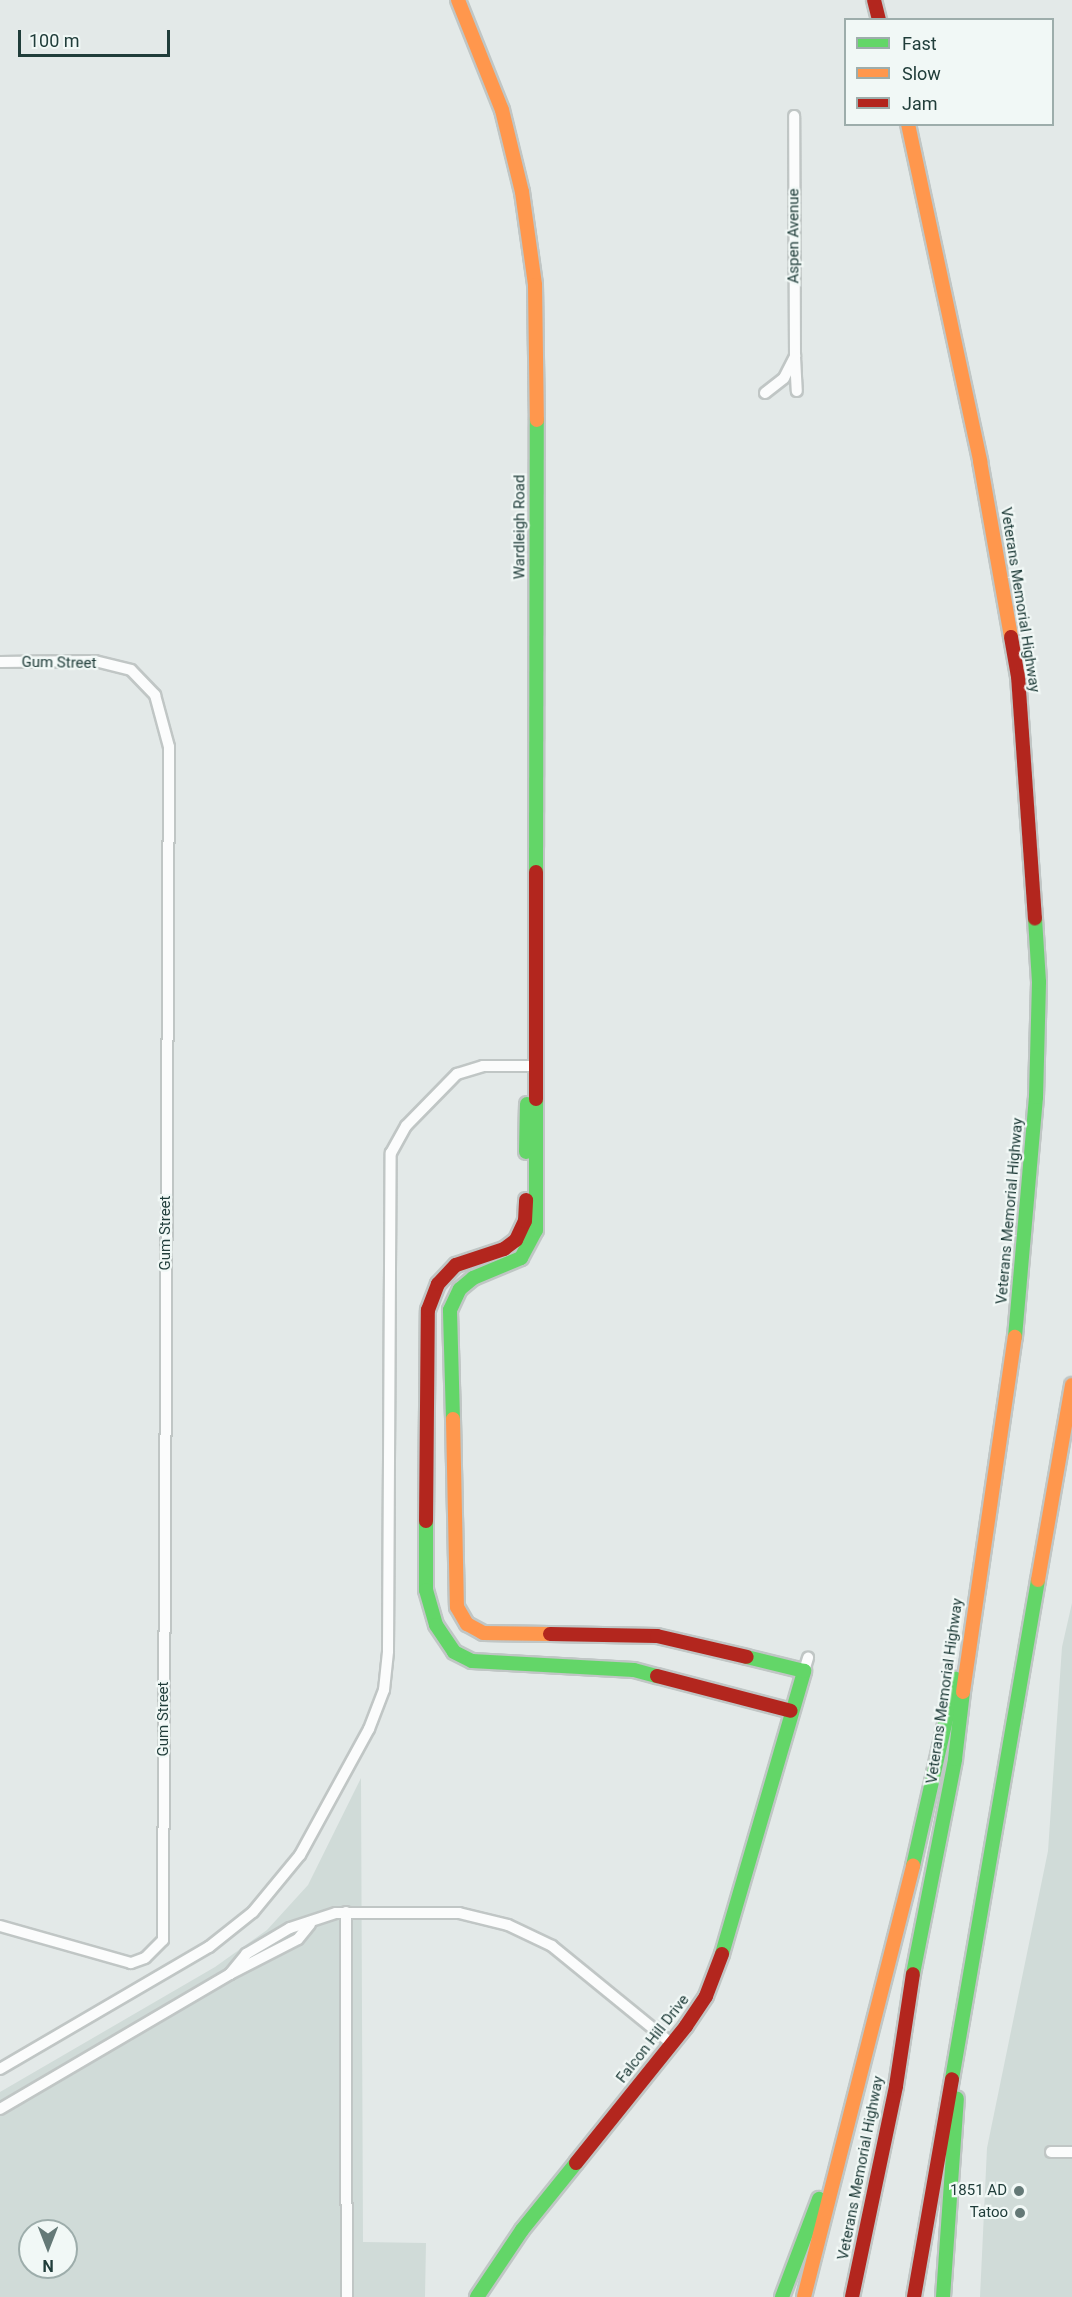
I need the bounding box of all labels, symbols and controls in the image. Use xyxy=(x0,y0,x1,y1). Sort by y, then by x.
scale bar xyxy=(21,18,172,56)
legend xyxy=(844,18,1054,126)
text: 100 m xyxy=(29,30,80,51)
text: Fast xyxy=(902,33,937,54)
text: Slow xyxy=(902,63,941,84)
text: Jam xyxy=(902,93,938,114)
street label: Aspen Avenue xyxy=(785,189,803,283)
street label: Wardleigh Road xyxy=(511,475,529,579)
street label: Veterans Memorial Highway xyxy=(996,506,1044,694)
street label: Gum Street xyxy=(21,653,97,673)
street label: Veterans Memorial Highway xyxy=(993,1117,1027,1305)
street label: Gum Street xyxy=(157,1196,175,1270)
street label: Veterans Memorial Highway xyxy=(923,1597,967,1785)
street label: Gum Street xyxy=(155,1682,173,1756)
street label: Falcon Hill Drive xyxy=(613,1991,693,2087)
street label: Veterans Memorial Highway xyxy=(834,2074,888,2262)
place label: 1851 AD xyxy=(950,2182,1007,2200)
marker: 1851 AD xyxy=(1012,2184,1026,2198)
place label: Tatoo xyxy=(970,2204,1008,2222)
marker: Tatoo xyxy=(1013,2206,1027,2220)
north arrow xyxy=(18,2219,78,2279)
text: N xyxy=(42,2256,54,2275)

